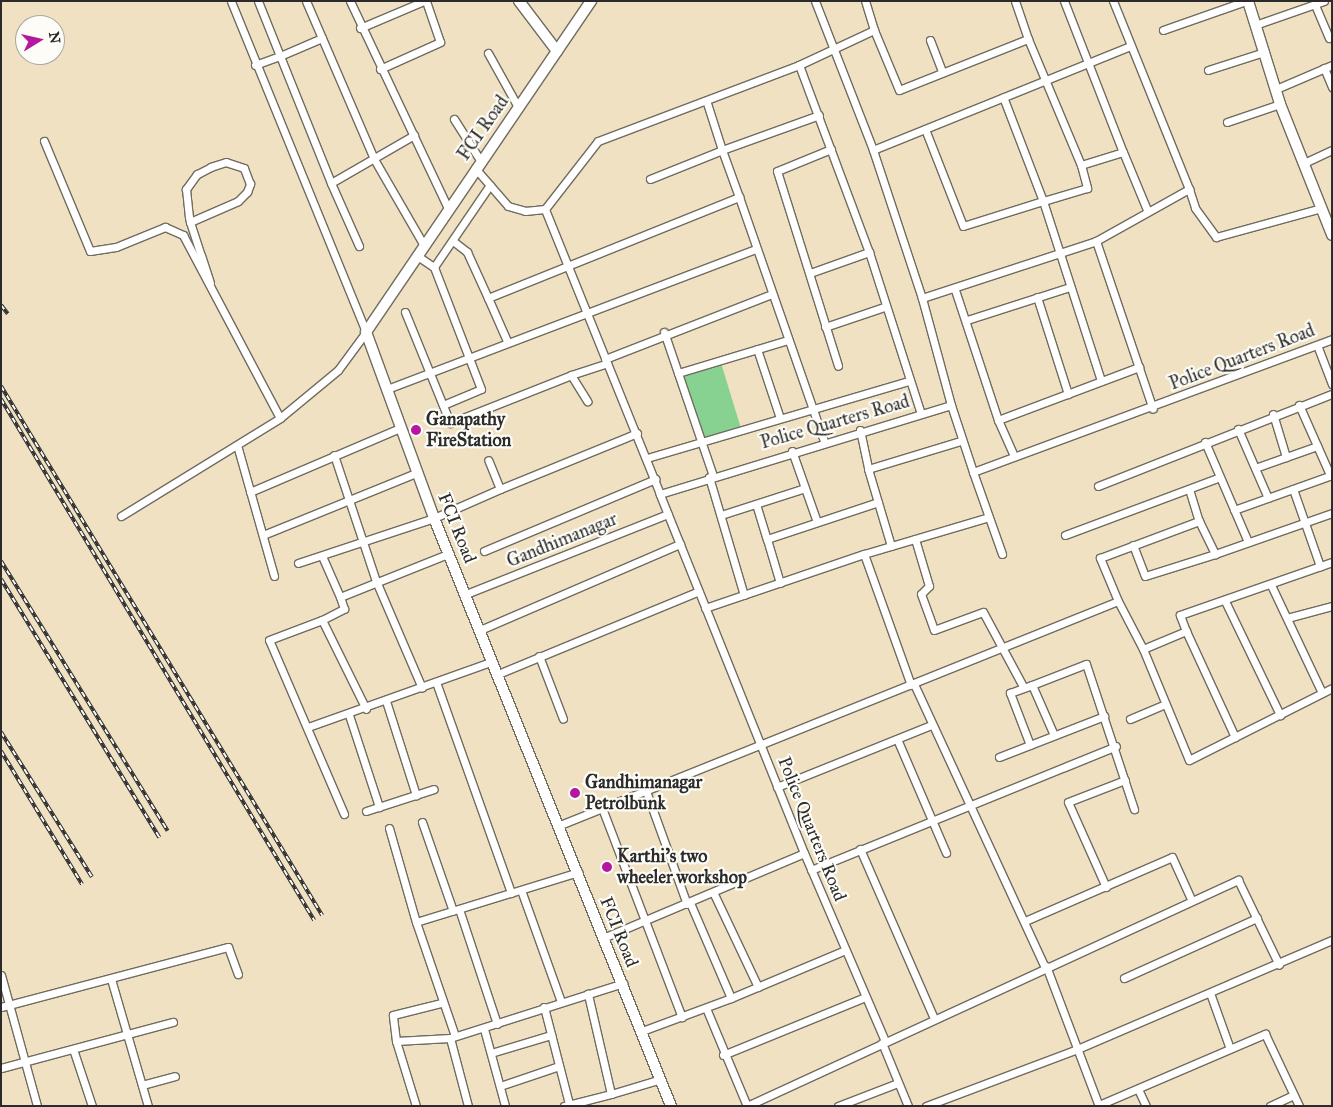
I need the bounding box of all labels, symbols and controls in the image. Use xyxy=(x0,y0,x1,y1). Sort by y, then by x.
north arrow xyxy=(15,15,65,65)
text: N xyxy=(45,31,64,45)
street label: FCI Road xyxy=(453,92,513,164)
street label: Police Quarters Road xyxy=(1166,319,1318,395)
street label: Police Quarters Road xyxy=(758,390,912,454)
place label: Ganapathy FireStation xyxy=(426,409,511,452)
marker: Ganapathy FireStation xyxy=(410,424,422,436)
street label: FCI Road xyxy=(433,490,481,566)
street label: Gandhimanagar xyxy=(504,508,620,572)
street label: Police Quarters Road xyxy=(773,754,851,904)
place label: Gandhimanagar Petrolbunk xyxy=(585,772,702,814)
marker: Gandhimanagar Petrolbunk xyxy=(569,787,581,799)
place label: Karthi's two wheeler workshop xyxy=(617,846,747,889)
marker: Karthi's two wheeler workshop xyxy=(601,861,613,873)
street label: FCI Road xyxy=(595,894,643,970)

